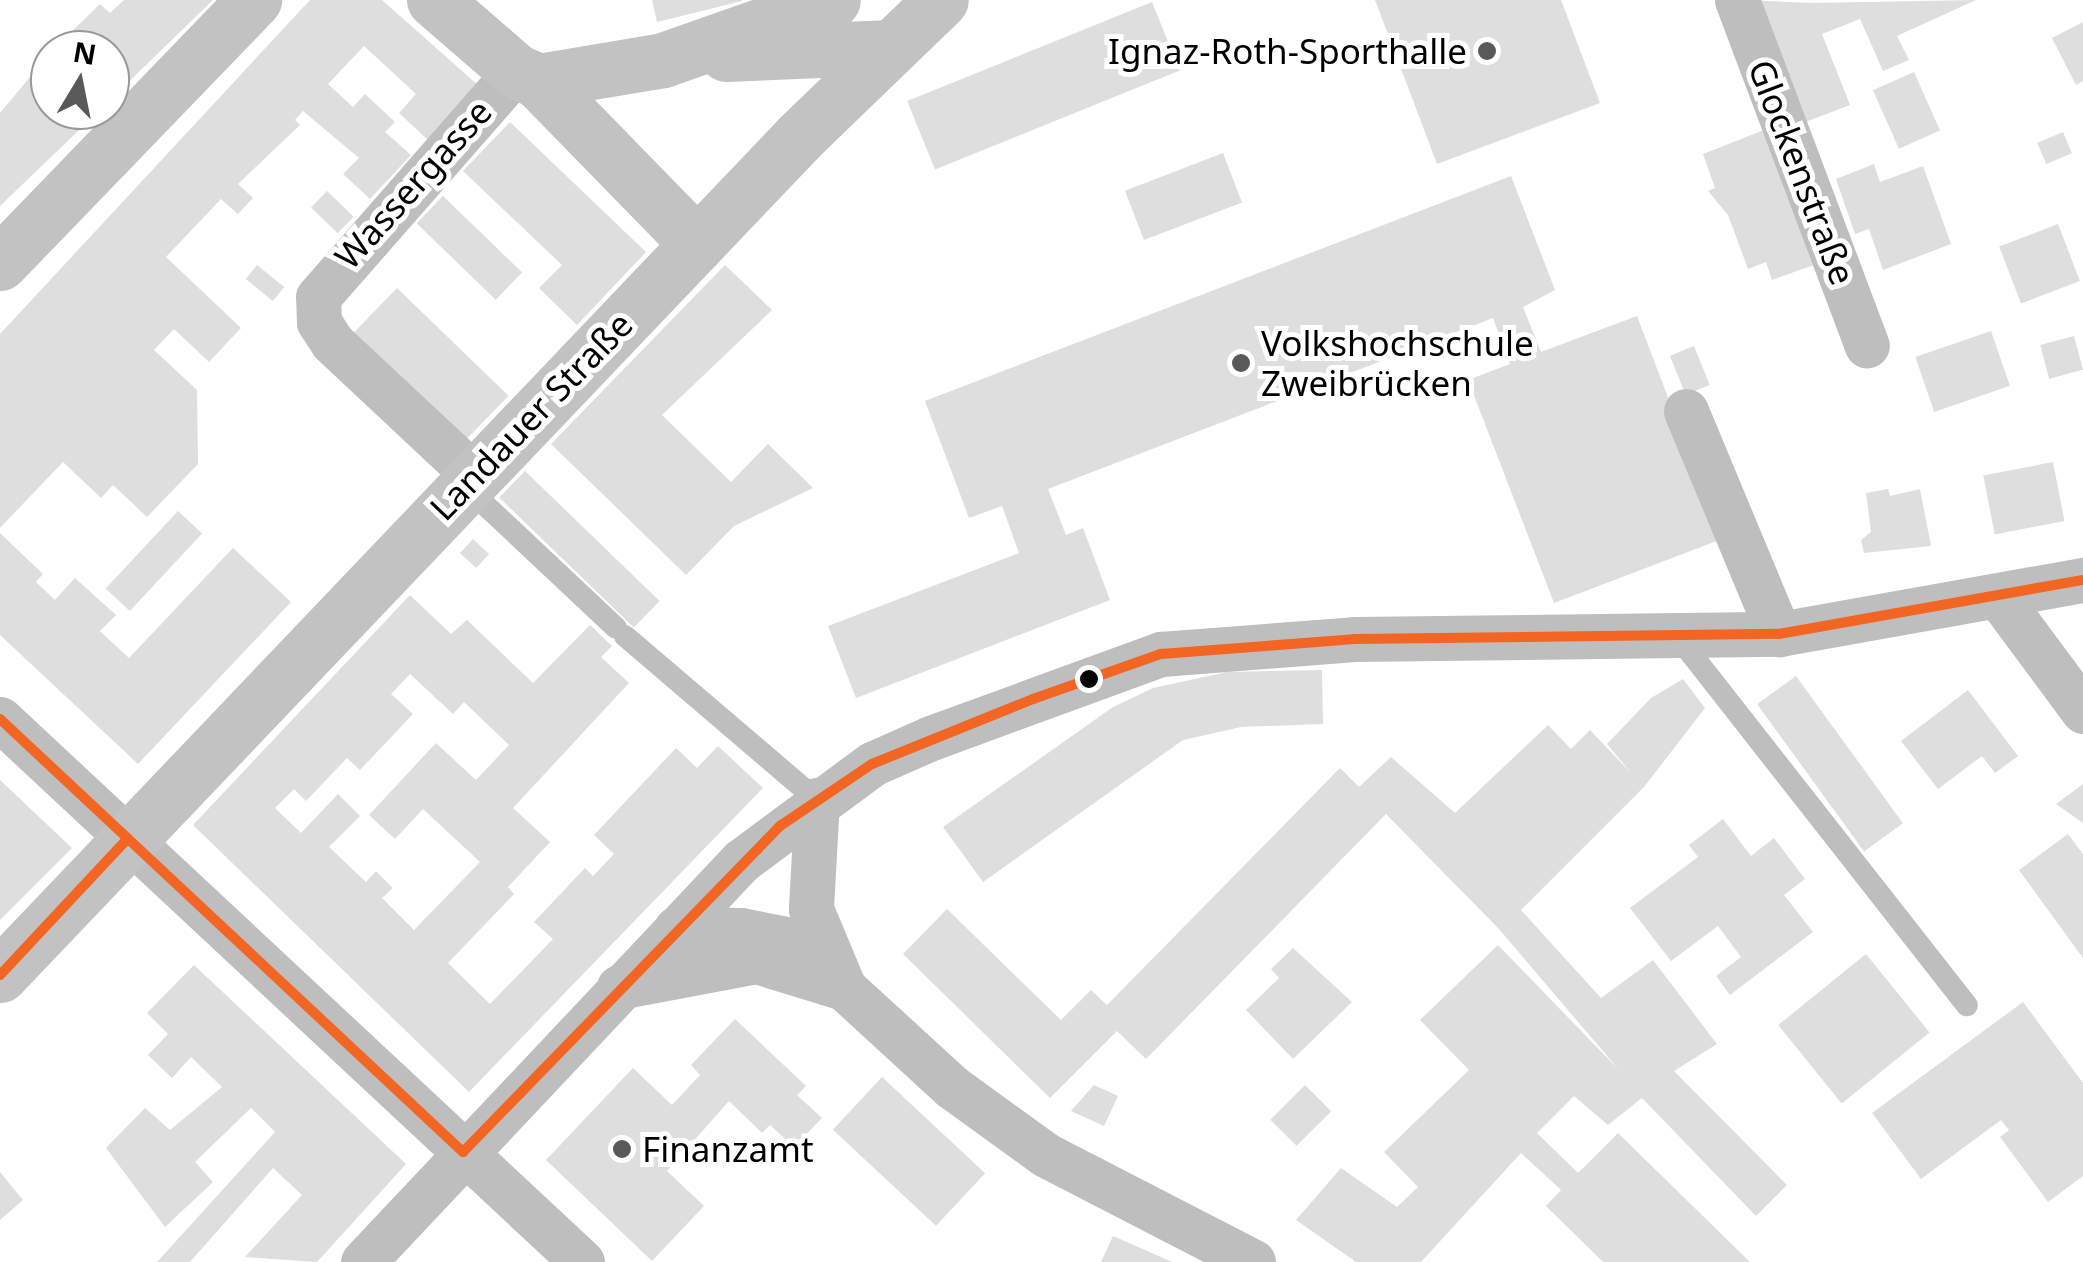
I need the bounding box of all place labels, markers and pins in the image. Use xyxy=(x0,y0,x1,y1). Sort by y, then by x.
place label: Ignaz-Roth-Sporthalle xyxy=(1108,30,1467,72)
marker: Ignaz-Roth-Sporthalle xyxy=(1476,40,1498,62)
place label: Volkshochschule Zweibrücken xyxy=(1261,322,1534,404)
marker: Volkshochschule Zweibrücken xyxy=(1230,352,1252,374)
unlabelled marker xyxy=(1079,669,1099,689)
place label: Finanzamt xyxy=(642,1128,814,1170)
marker: Finanzamt xyxy=(611,1138,633,1160)

